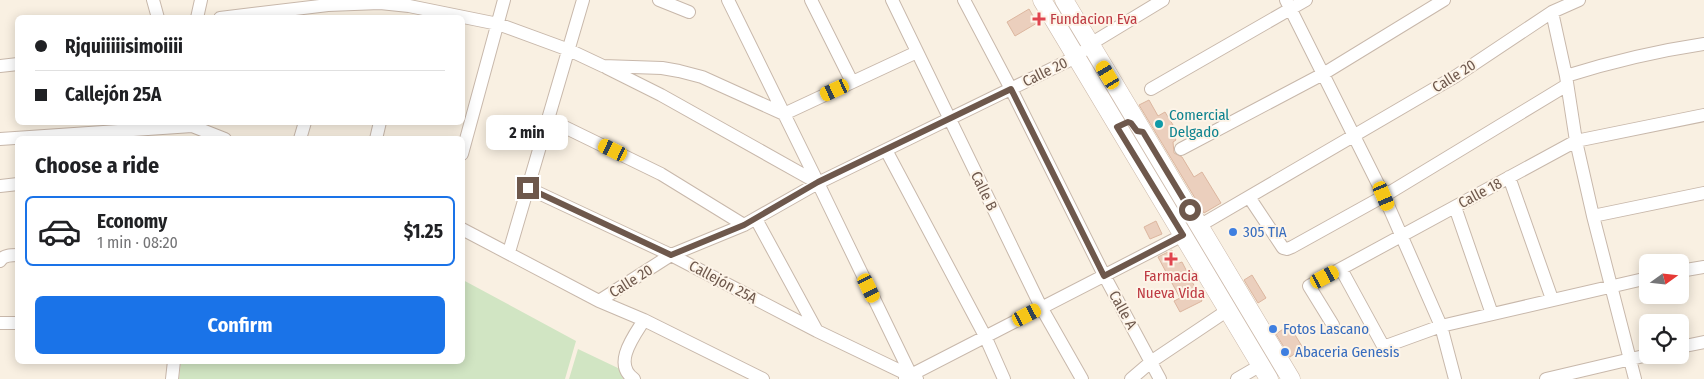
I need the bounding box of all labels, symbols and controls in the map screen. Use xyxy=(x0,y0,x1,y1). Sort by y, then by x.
place label: Fundacion Eva xyxy=(1050,10,1137,28)
marker: Fundacion Eva xyxy=(1032,12,1046,26)
text: Rjquiiiiisimoiiii xyxy=(65,35,183,58)
street label: Calle 20 xyxy=(1020,53,1070,91)
street label: Calle 20 xyxy=(1429,56,1479,96)
car xyxy=(1093,58,1122,92)
car xyxy=(818,77,851,103)
text: Callejón 25A xyxy=(65,83,161,106)
place label: Comercial Delgado xyxy=(1169,106,1229,141)
callout: 2 min xyxy=(487,116,569,150)
marker: Comercial Delgado xyxy=(1153,118,1165,130)
text: 2 min xyxy=(509,123,545,142)
car xyxy=(596,137,629,163)
text: Choose a ride xyxy=(35,152,159,179)
street label: Calle B xyxy=(967,168,1001,214)
street label: Calle 18 xyxy=(1455,174,1505,212)
route end xyxy=(517,177,539,199)
car xyxy=(1371,179,1396,213)
route start xyxy=(1179,199,1201,221)
icon: car xyxy=(37,209,82,254)
text: Economy xyxy=(97,210,167,233)
text: $1.25 xyxy=(404,220,443,243)
place label: 305 TIA xyxy=(1243,223,1287,241)
marker: 305 TIA xyxy=(1227,226,1239,238)
text: 1 min · 08:20 xyxy=(97,233,178,252)
marker: Farmacia Nueva Vida xyxy=(1165,253,1177,265)
north arrow xyxy=(1639,254,1689,304)
map controls xyxy=(1639,254,1689,364)
street label: Callejón 25A xyxy=(686,257,760,307)
street label: Calle 20 xyxy=(606,261,656,301)
car xyxy=(1308,263,1341,291)
place label: Farmacia Nueva Vida xyxy=(1137,267,1205,302)
car xyxy=(855,271,882,305)
street label: Calle A xyxy=(1105,288,1141,333)
button: Confirm xyxy=(35,296,445,354)
car xyxy=(1010,302,1043,328)
button: locate xyxy=(1639,314,1689,364)
place label: Fotos Lascano xyxy=(1283,320,1369,338)
marker: Fotos Lascano xyxy=(1267,323,1279,335)
place label: Abaceria Genesis xyxy=(1295,343,1399,361)
marker: Abaceria Genesis xyxy=(1279,346,1291,358)

